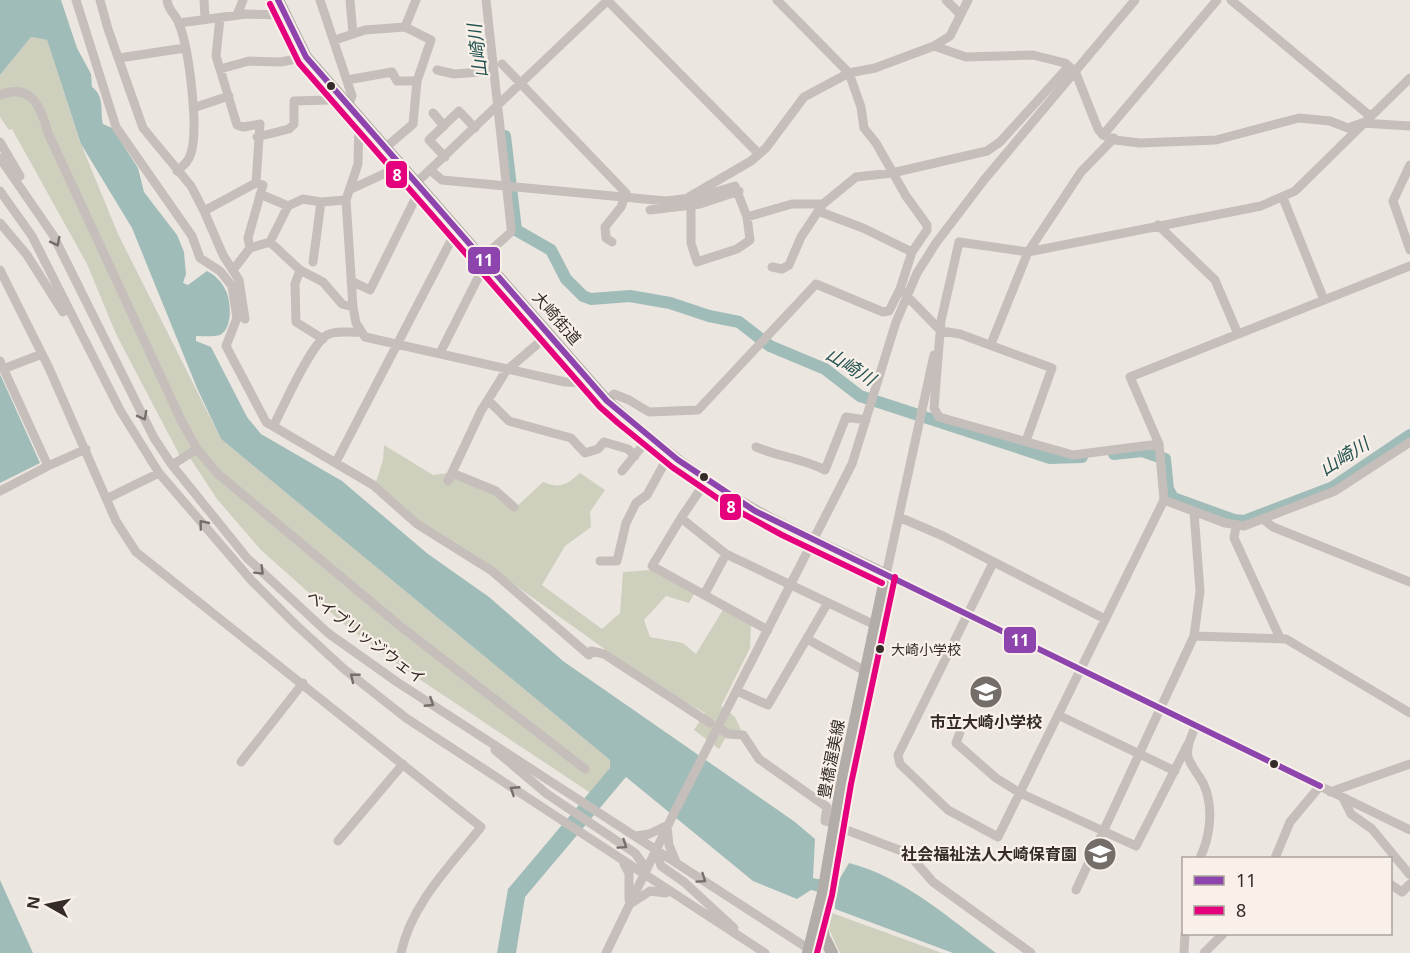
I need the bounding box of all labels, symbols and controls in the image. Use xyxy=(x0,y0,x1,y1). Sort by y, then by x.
water label: 山崎川 xyxy=(462,21,492,79)
unlabelled marker xyxy=(325,80,337,92)
line badge: 8 xyxy=(385,160,408,189)
text: 8 xyxy=(392,164,402,186)
one-way arrow xyxy=(49,235,60,246)
line badge: 11 xyxy=(467,246,501,275)
text: 11 xyxy=(475,249,493,271)
street label: 大崎街道 xyxy=(528,287,586,349)
water label: 山崎川 xyxy=(822,342,882,392)
one-way arrow xyxy=(136,410,147,421)
water label: 山崎川 xyxy=(1315,430,1375,480)
unlabelled marker xyxy=(698,471,710,483)
line badge: 8 xyxy=(719,493,742,521)
text: 8 xyxy=(726,496,736,518)
one-way arrow xyxy=(199,520,210,531)
one-way arrow xyxy=(253,565,264,575)
street label: ベイブリッジウェイ xyxy=(302,585,430,689)
line badge: 11 xyxy=(1003,626,1037,654)
text: 11 xyxy=(1011,629,1029,651)
place label: 大崎小学校 xyxy=(891,640,961,659)
marker: 大崎小学校 xyxy=(874,643,886,655)
one-way arrow xyxy=(350,674,361,685)
school or university icon: 市立大崎小学校 xyxy=(968,674,1004,710)
one-way arrow xyxy=(424,696,434,708)
place label: 市立大崎小学校 xyxy=(930,711,1042,733)
street label: 豊橋渥美線 xyxy=(813,718,849,800)
unlabelled marker xyxy=(1268,758,1280,770)
one-way arrow xyxy=(509,786,520,797)
school or university icon: 社会福祉法人大崎保育園 xyxy=(1082,836,1118,872)
one-way arrow xyxy=(617,838,628,849)
place label: 社会福祉法人大崎保育園 xyxy=(901,843,1077,865)
legend xyxy=(1182,857,1392,935)
text: 11 xyxy=(1236,868,1257,892)
one-way arrow xyxy=(695,872,706,883)
north arrow xyxy=(18,875,78,935)
text: N xyxy=(21,895,45,911)
text: 8 xyxy=(1236,898,1246,922)

